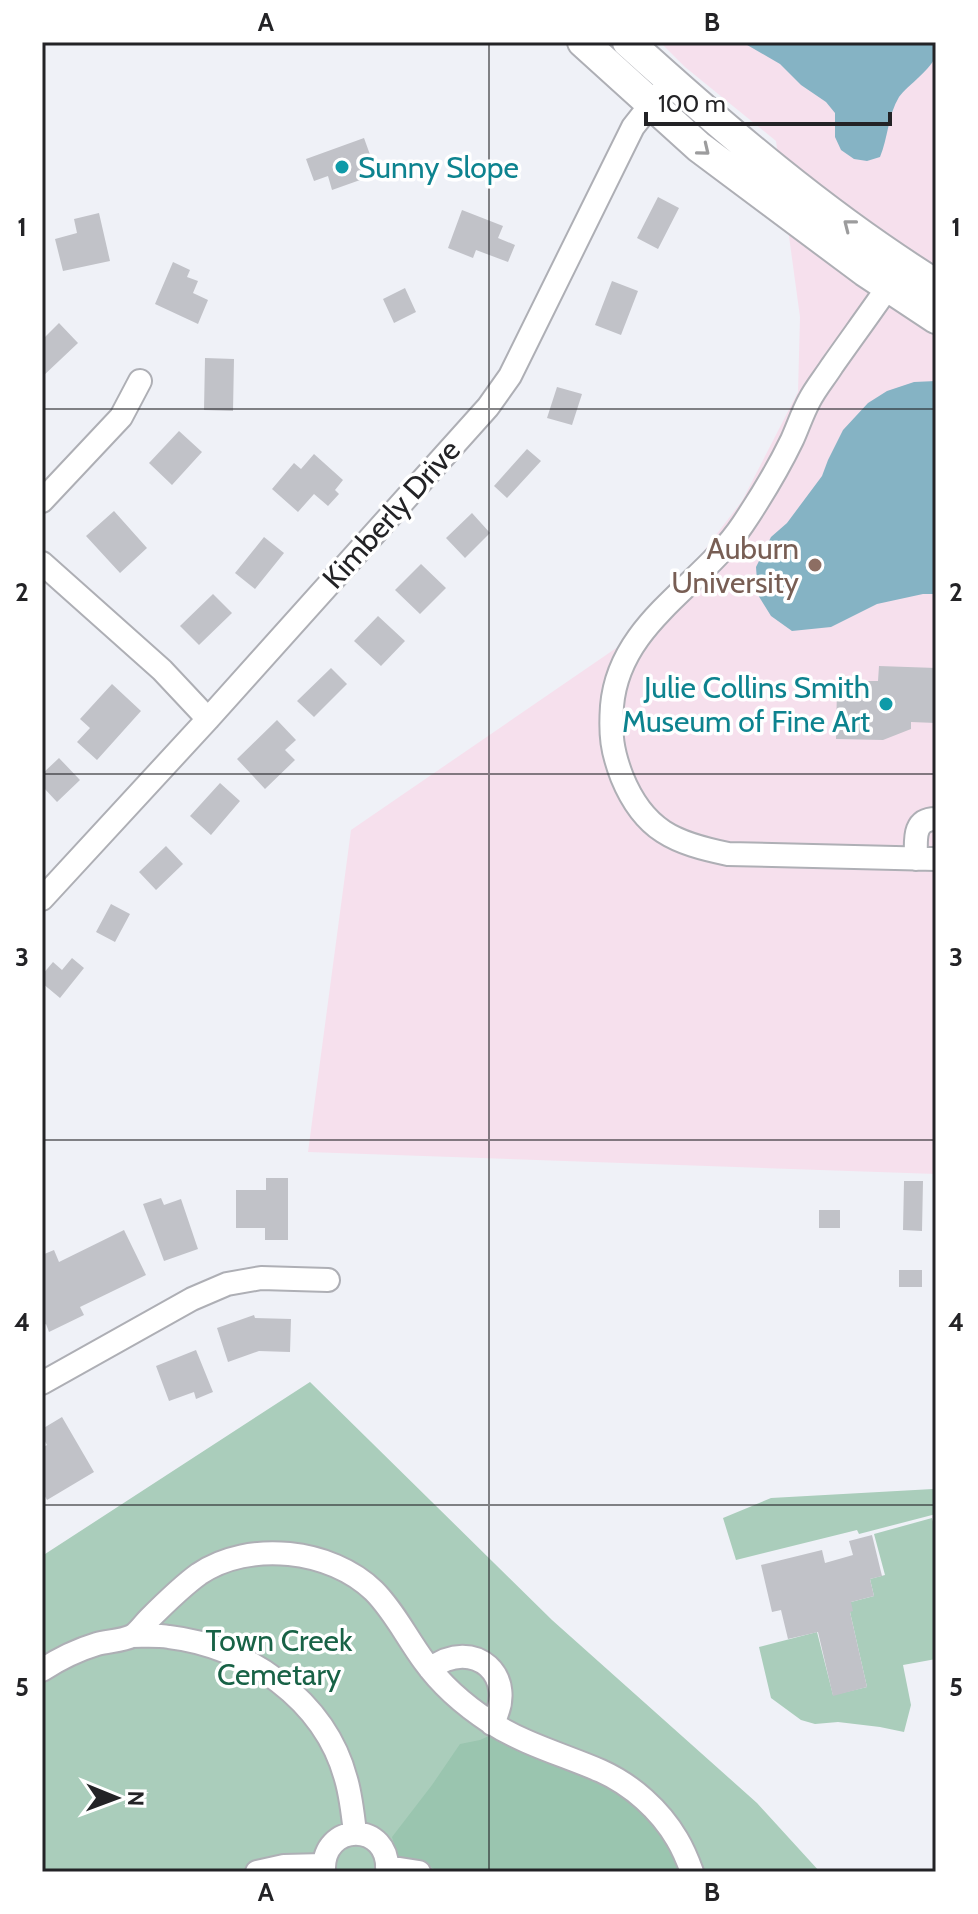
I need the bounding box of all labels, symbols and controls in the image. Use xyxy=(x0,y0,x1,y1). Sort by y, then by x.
text: A xyxy=(258,6,275,38)
text: B xyxy=(704,6,720,38)
scale bar xyxy=(646,76,890,126)
text: 100 m xyxy=(658,89,726,118)
one-way arrow xyxy=(695,141,710,155)
place label: Sunny Slope xyxy=(358,149,519,186)
marker: Sunny Slope xyxy=(333,158,351,176)
text: 1 xyxy=(17,211,27,243)
text: 1 xyxy=(951,211,961,243)
one-way arrow xyxy=(843,220,858,234)
street label: Kimberly Drive xyxy=(314,432,468,596)
place label: Auburn University xyxy=(671,530,799,601)
marker: Auburn University xyxy=(806,556,824,574)
text: 2 xyxy=(15,576,29,608)
text: 2 xyxy=(949,576,963,608)
place label: Julie Collins Smith Museum of Fine Art xyxy=(622,669,870,740)
marker: Julie Collins Smith Museum of Fine Art xyxy=(877,695,895,713)
text: 3 xyxy=(15,941,29,973)
text: 3 xyxy=(949,941,963,973)
text: 4 xyxy=(14,1306,30,1338)
text: 4 xyxy=(948,1306,964,1338)
park label: Town Creek Cemetary xyxy=(206,1622,353,1693)
text: 5 xyxy=(15,1671,29,1703)
text: 5 xyxy=(949,1671,963,1703)
north arrow xyxy=(76,1758,156,1838)
text: N xyxy=(122,1790,149,1806)
text: A xyxy=(258,1876,275,1908)
text: B xyxy=(704,1876,720,1908)

